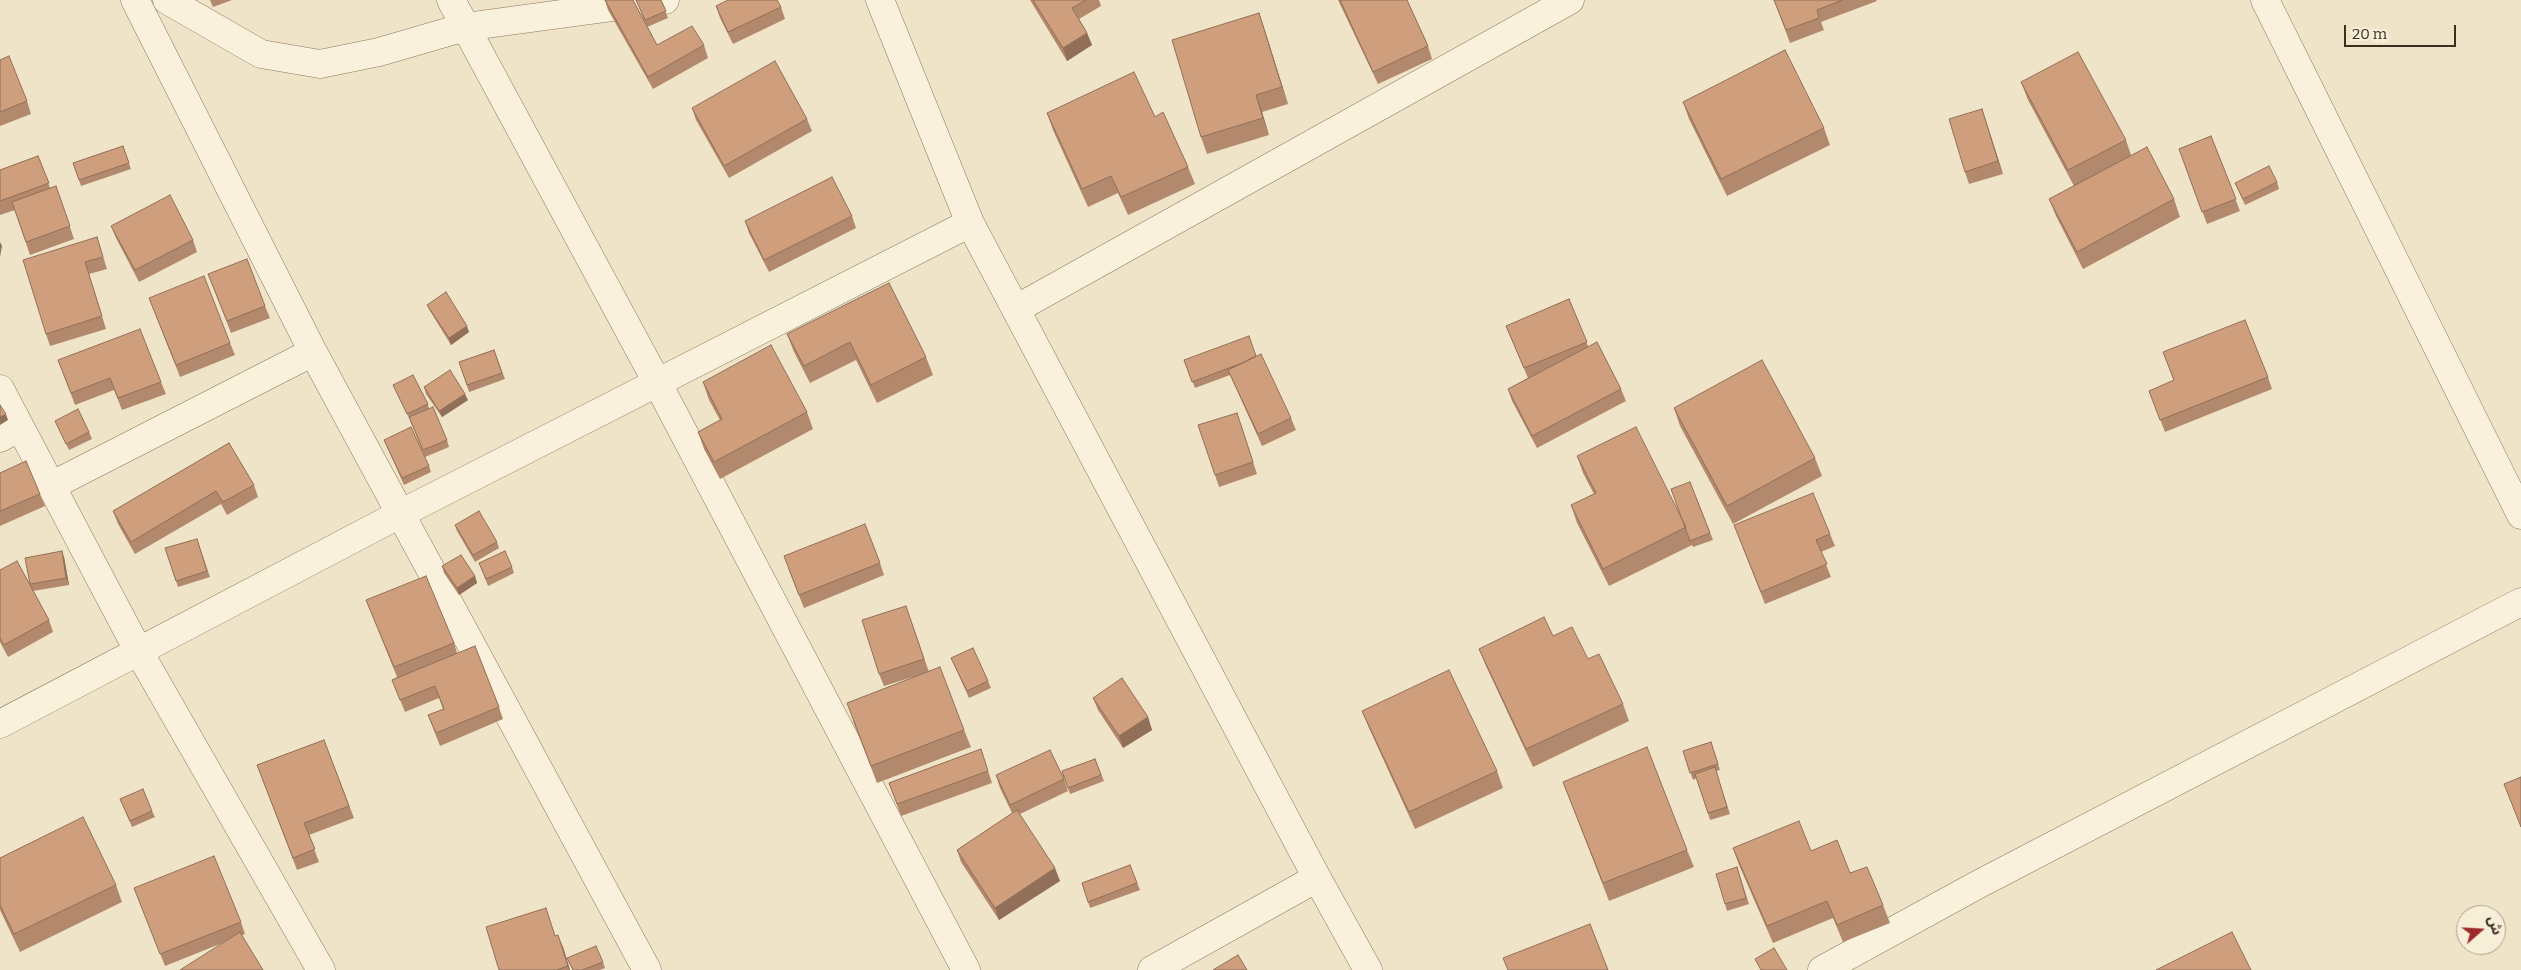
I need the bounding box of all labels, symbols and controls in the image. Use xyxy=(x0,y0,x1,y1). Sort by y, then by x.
scale bar xyxy=(2346,15,2458,47)
text: 20 m xyxy=(2352,25,2387,43)
north arrow xyxy=(2456,905,2506,955)
text: ش xyxy=(2484,913,2506,937)

